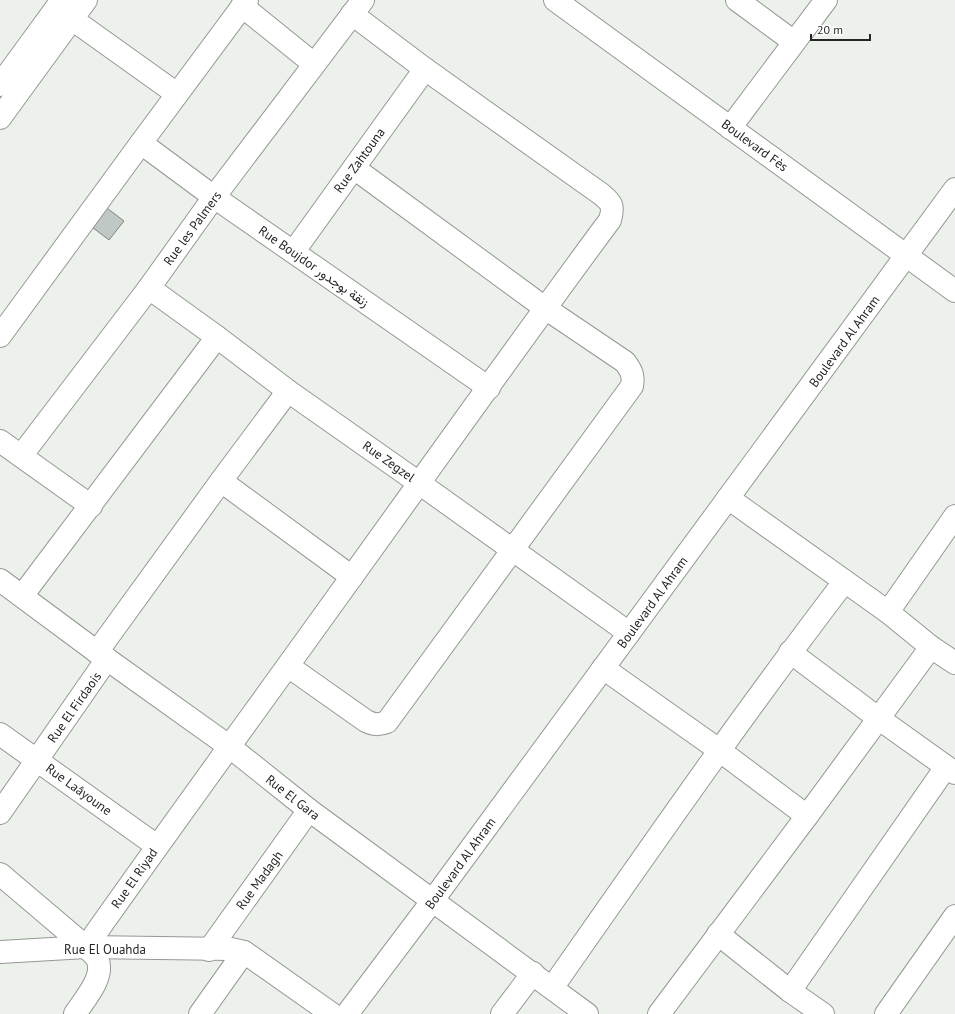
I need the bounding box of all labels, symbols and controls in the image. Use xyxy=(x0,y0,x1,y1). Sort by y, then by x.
scale bar xyxy=(811,16,870,42)
text: 20 m xyxy=(817,22,843,37)
street label: Boulevard Fès xyxy=(718,116,791,175)
street label: Rue Zahtouna xyxy=(330,124,389,196)
street label: Rue les Palmers xyxy=(160,188,225,269)
street label: Rue Boujdor زنقة بوجدور xyxy=(255,222,372,311)
street label: Boulevard Al Ahram xyxy=(805,292,883,391)
street label: Rue Zegzel xyxy=(359,437,418,486)
street label: Boulevard Al Ahram xyxy=(613,553,691,652)
street label: Rue El Firdaois xyxy=(44,668,105,746)
street label: Rue Laâyoune xyxy=(42,760,115,819)
street label: Rue El Gara xyxy=(262,771,323,824)
street label: Boulevard Al Ahram xyxy=(421,814,499,913)
street label: Rue El Riyad xyxy=(107,845,161,912)
street label: Rue Madagh xyxy=(232,847,287,913)
street label: Rue El Ouahda xyxy=(64,941,146,958)

